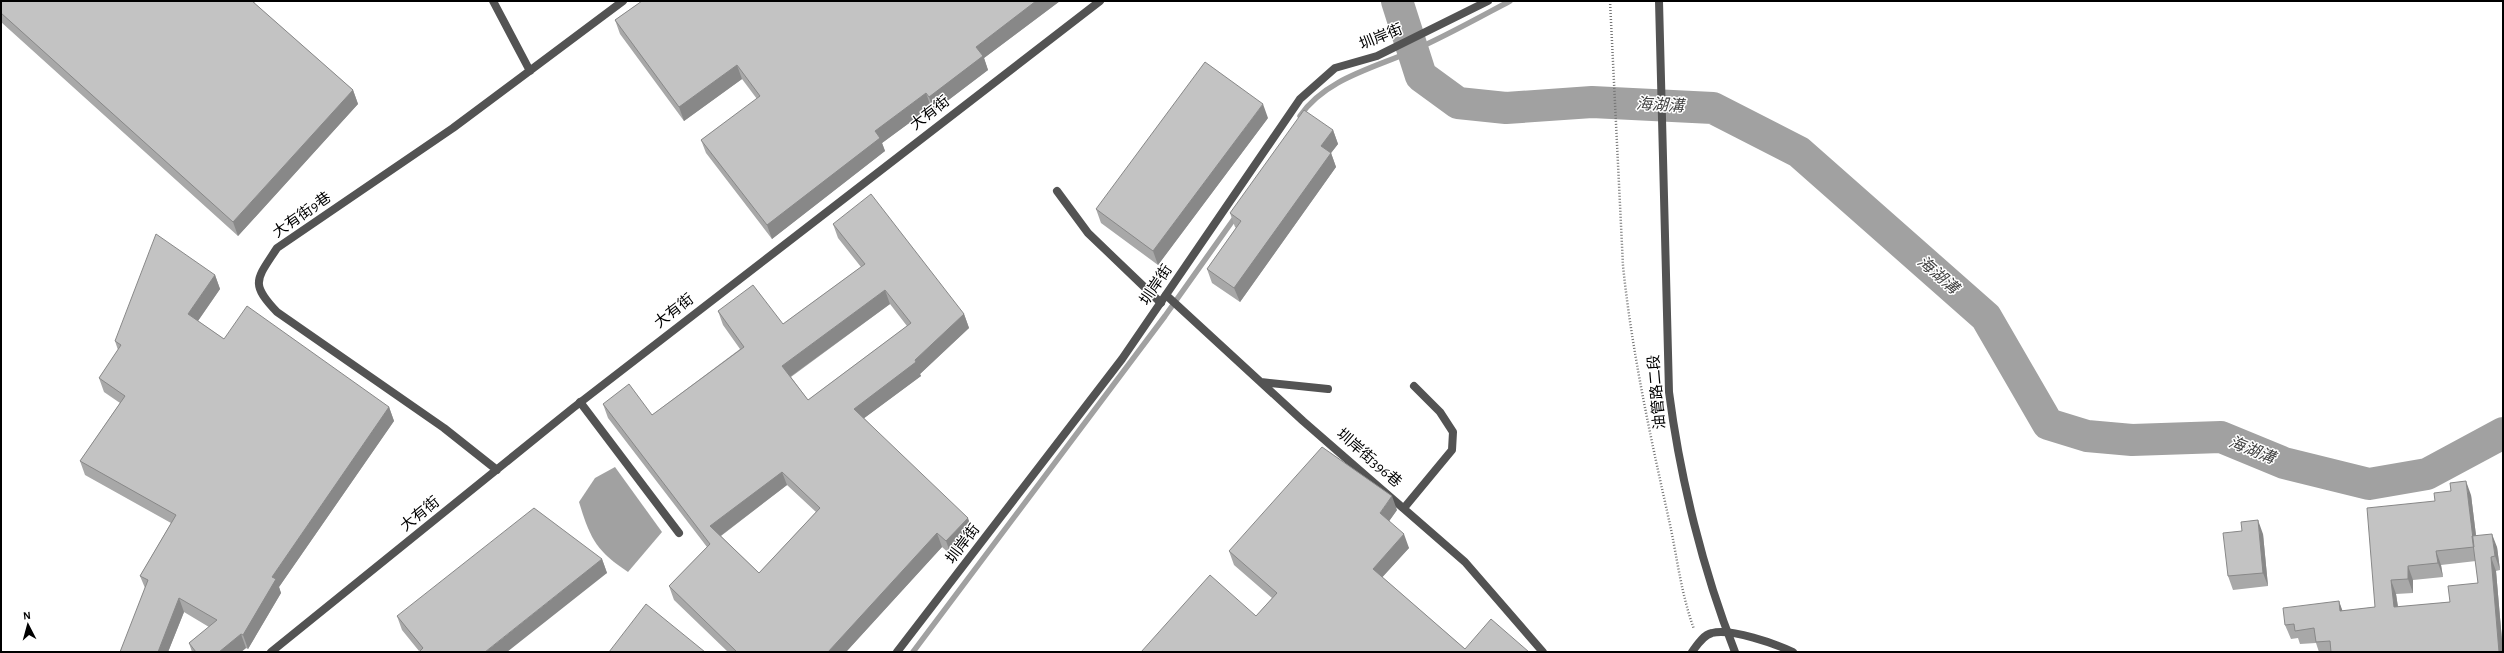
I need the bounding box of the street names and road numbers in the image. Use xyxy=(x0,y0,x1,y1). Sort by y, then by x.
street label: 圳岸街 xyxy=(1357,21,1405,52)
street label: 大有街 xyxy=(907,92,952,133)
street label: 大有街9巷 xyxy=(270,189,334,240)
street label: 圳岸街 xyxy=(1136,262,1175,308)
street label: 大有街 xyxy=(651,290,696,331)
street label: 油管路二段 xyxy=(1645,354,1668,430)
street label: 圳岸街396巷 xyxy=(1334,425,1405,490)
street label: 大有街 xyxy=(397,493,442,534)
street label: 圳岸街 xyxy=(943,521,983,566)

